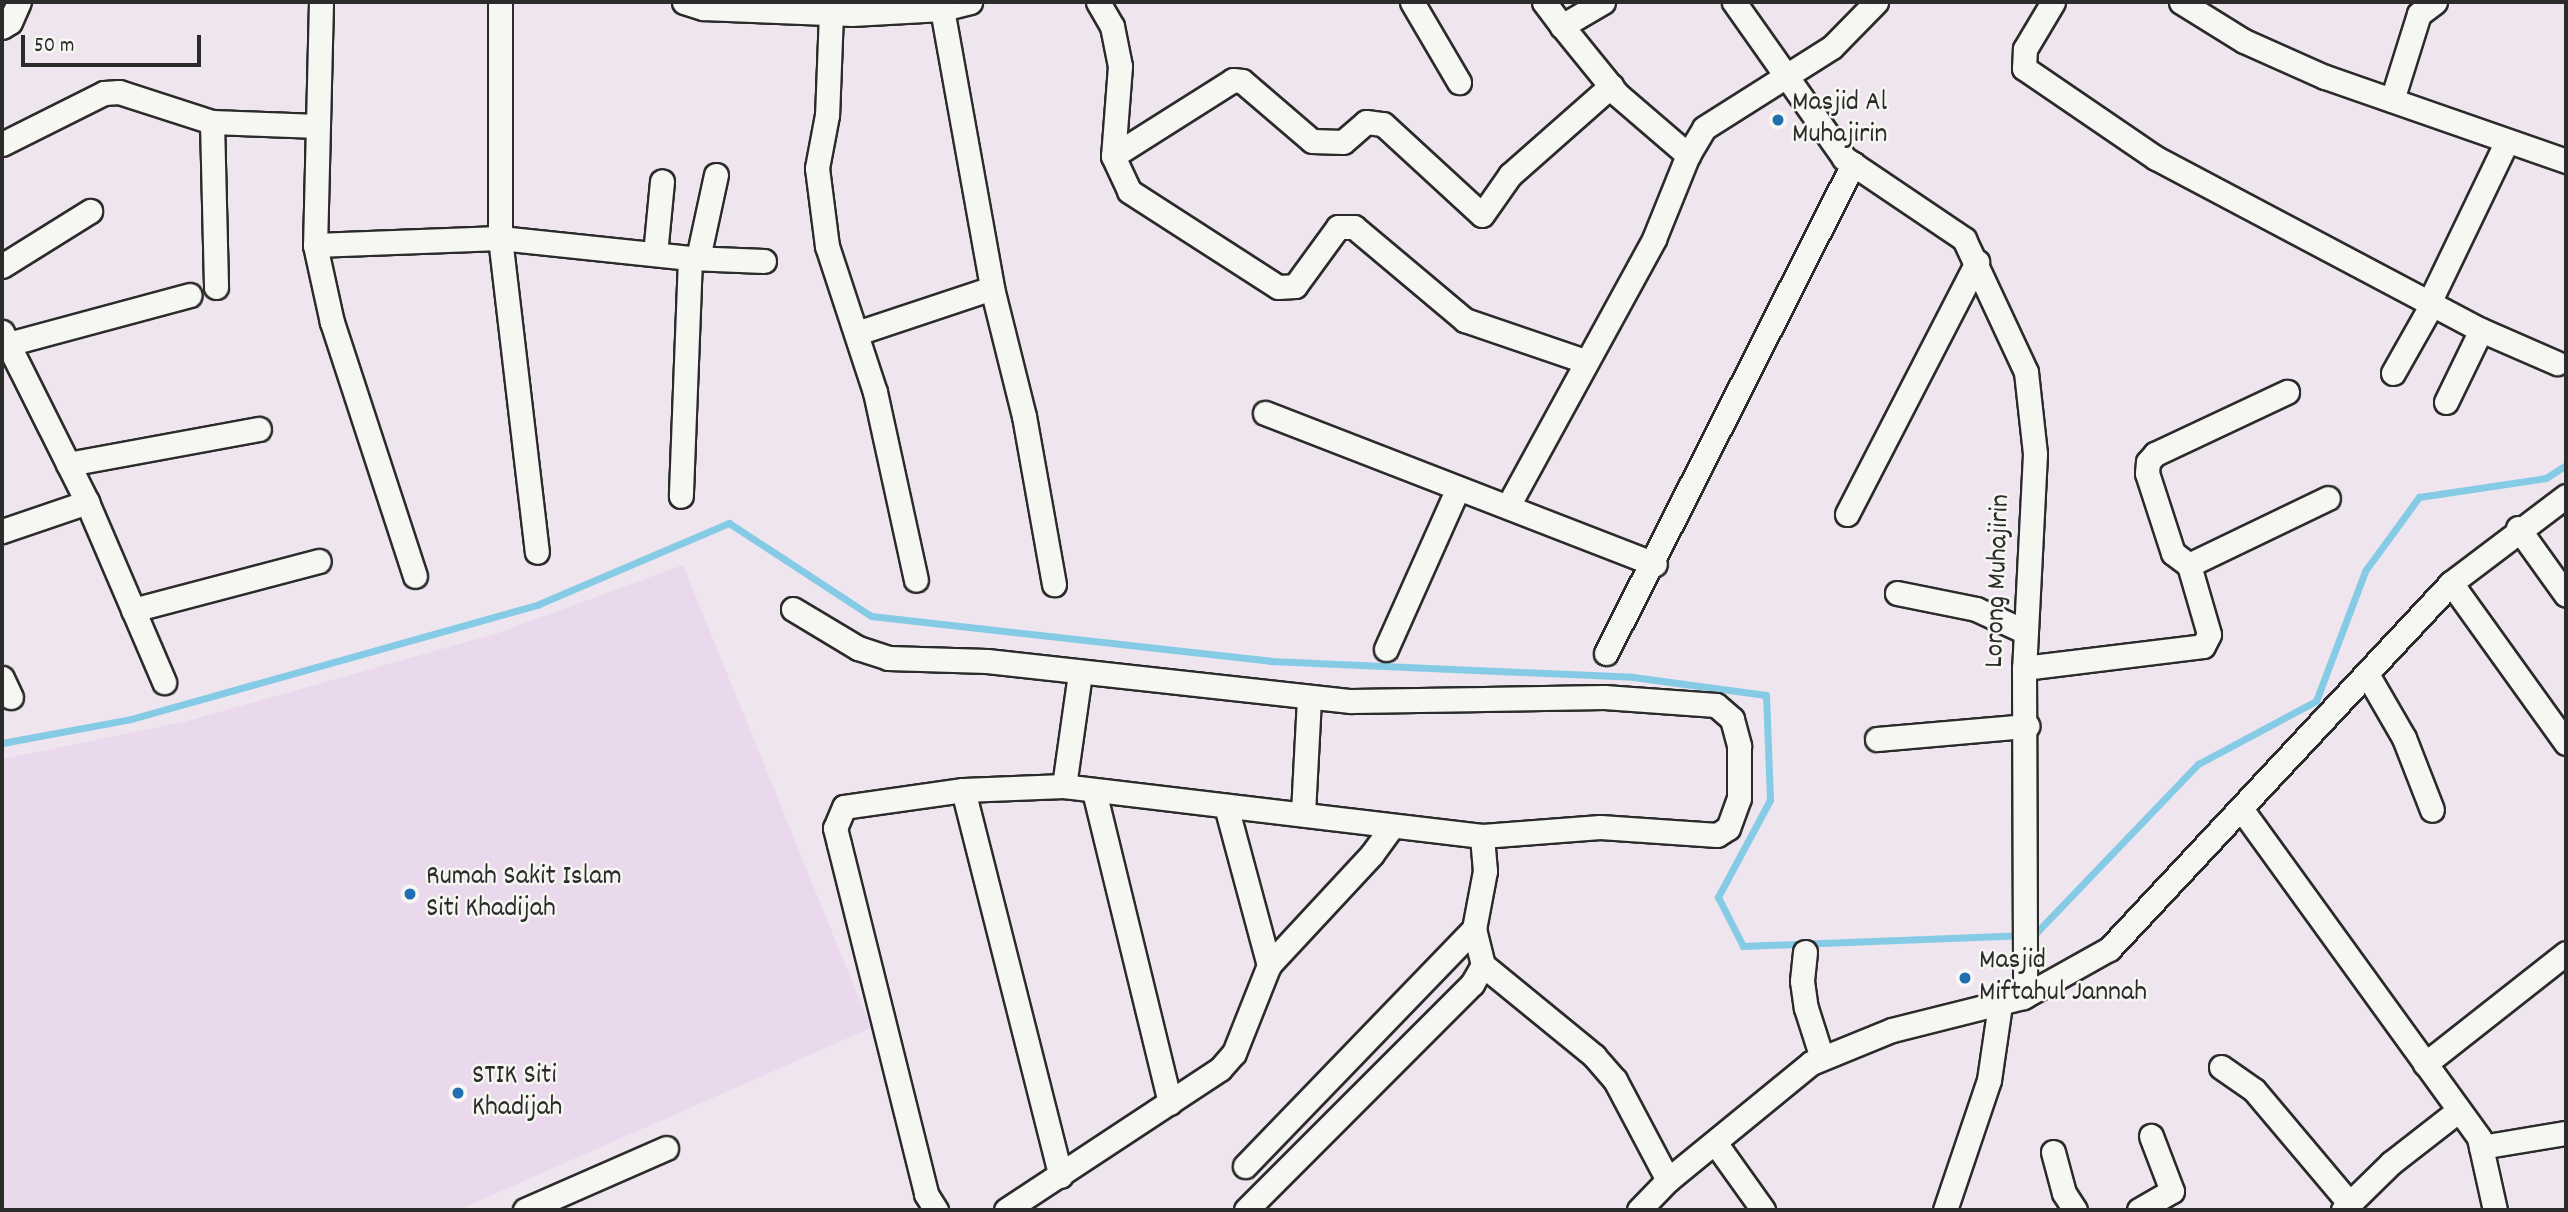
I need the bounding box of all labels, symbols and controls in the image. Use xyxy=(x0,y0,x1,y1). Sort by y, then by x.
scale bar xyxy=(24,21,205,65)
text: 50 m xyxy=(34,32,74,62)
place label: Masjid Al Muhajirin xyxy=(1792,87,1887,153)
marker: Masjid Al Muhajirin xyxy=(1770,112,1786,128)
street label: Lorong Muhajirin xyxy=(1979,494,2019,668)
place label: Rumah Sakit Islam Siti Khadijah xyxy=(426,861,622,927)
marker: Rumah Sakit Islam Siti Khadijah xyxy=(400,884,420,904)
place label: Masjid Miftahul Jannah xyxy=(1979,945,2147,1011)
marker: Masjid Miftahul Jannah xyxy=(1957,970,1973,986)
place label: STIK Siti Khadijah xyxy=(472,1060,562,1126)
marker: STIK Siti Khadijah xyxy=(450,1085,466,1101)

